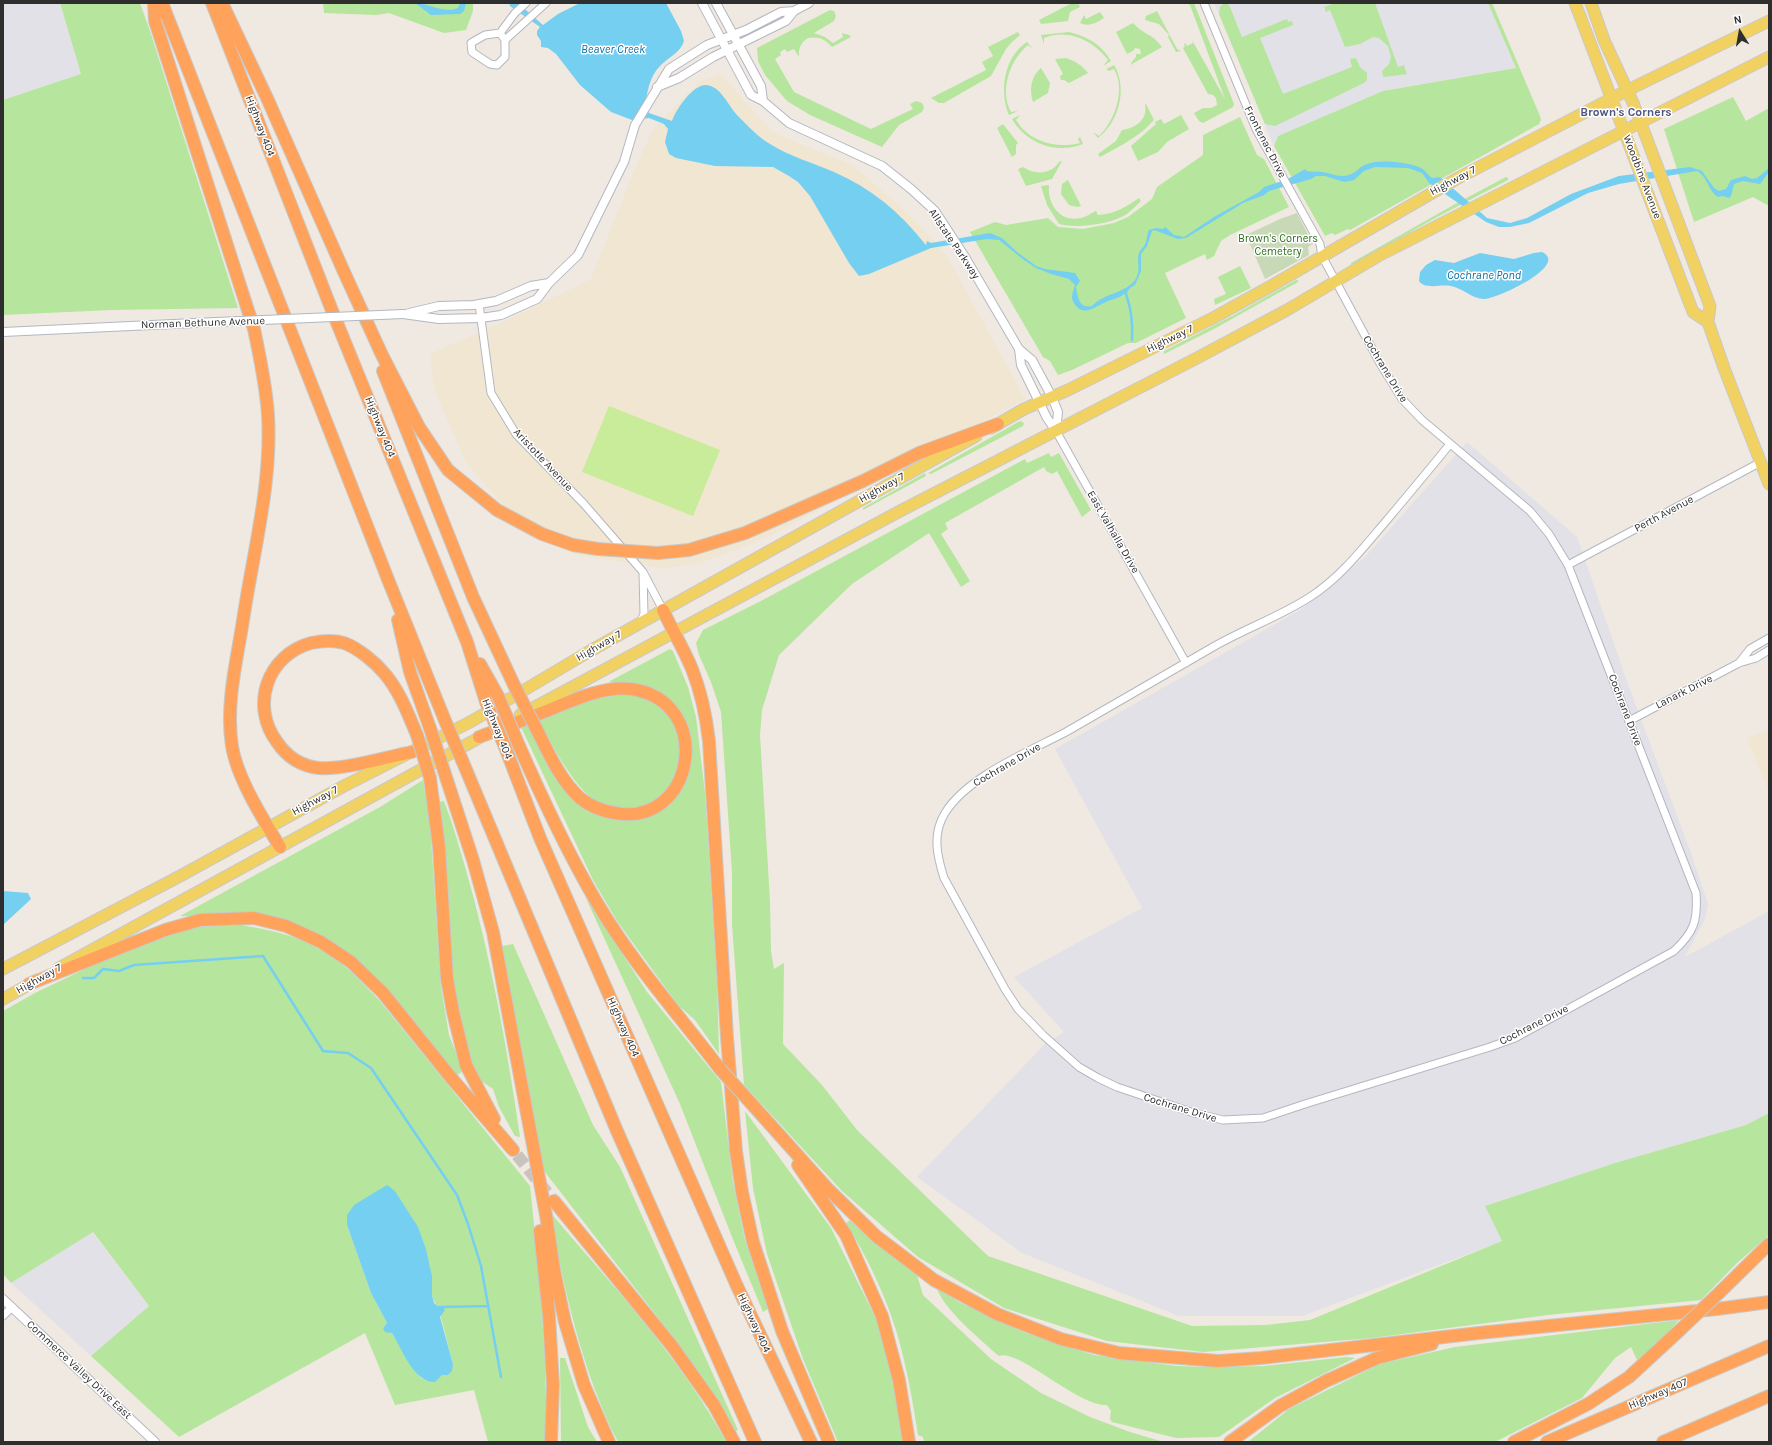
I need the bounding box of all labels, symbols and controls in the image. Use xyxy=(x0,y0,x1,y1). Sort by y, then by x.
north arrow xyxy=(1720,12,1760,52)
text: N xyxy=(1732,13,1743,27)
water label: Beaver Creek xyxy=(581,43,645,57)
street label: Highway 404 xyxy=(242,94,278,158)
street label: Frontenac Drive xyxy=(1241,104,1289,180)
district label: Brown's Corners xyxy=(1580,106,1672,120)
street label: Woodbine Avenue xyxy=(1620,133,1664,221)
street label: Highway 7 xyxy=(1428,163,1478,199)
street label: Allstate Parkway xyxy=(926,206,982,282)
park label: Brown's Corners Cemetery xyxy=(1238,232,1318,258)
water label: Cochrane Pond xyxy=(1447,269,1521,283)
street label: Norman Bethune Avenue xyxy=(141,314,265,332)
street label: Highway 7 xyxy=(1144,322,1196,356)
street label: Cochrane Drive xyxy=(1360,333,1410,405)
street label: Highway 404 xyxy=(362,395,398,459)
street label: Aristotle Avenue xyxy=(510,426,576,494)
street label: Highway 7 xyxy=(857,470,907,506)
street label: East Valhalla Drive xyxy=(1084,488,1142,576)
street label: Perth Avenue xyxy=(1632,493,1696,535)
street label: Highway 7 xyxy=(574,628,624,664)
street label: Cochrane Drive xyxy=(1605,672,1645,748)
street label: Lanark Drive xyxy=(1653,672,1715,712)
street label: Highway 404 xyxy=(479,697,515,761)
street label: Cochrane Drive xyxy=(971,740,1043,790)
street label: Highway 7 xyxy=(290,783,340,819)
street label: Highway 7 xyxy=(14,961,64,997)
street label: Highway 404 xyxy=(604,995,642,1059)
street label: Cochrane Drive xyxy=(1497,1002,1571,1048)
street label: Cochrane Drive xyxy=(1142,1091,1218,1125)
street label: Highway 404 xyxy=(734,1291,774,1355)
street label: Commerce Valley Drive East xyxy=(24,1318,134,1422)
street label: Highway 407 xyxy=(1626,1376,1690,1412)

